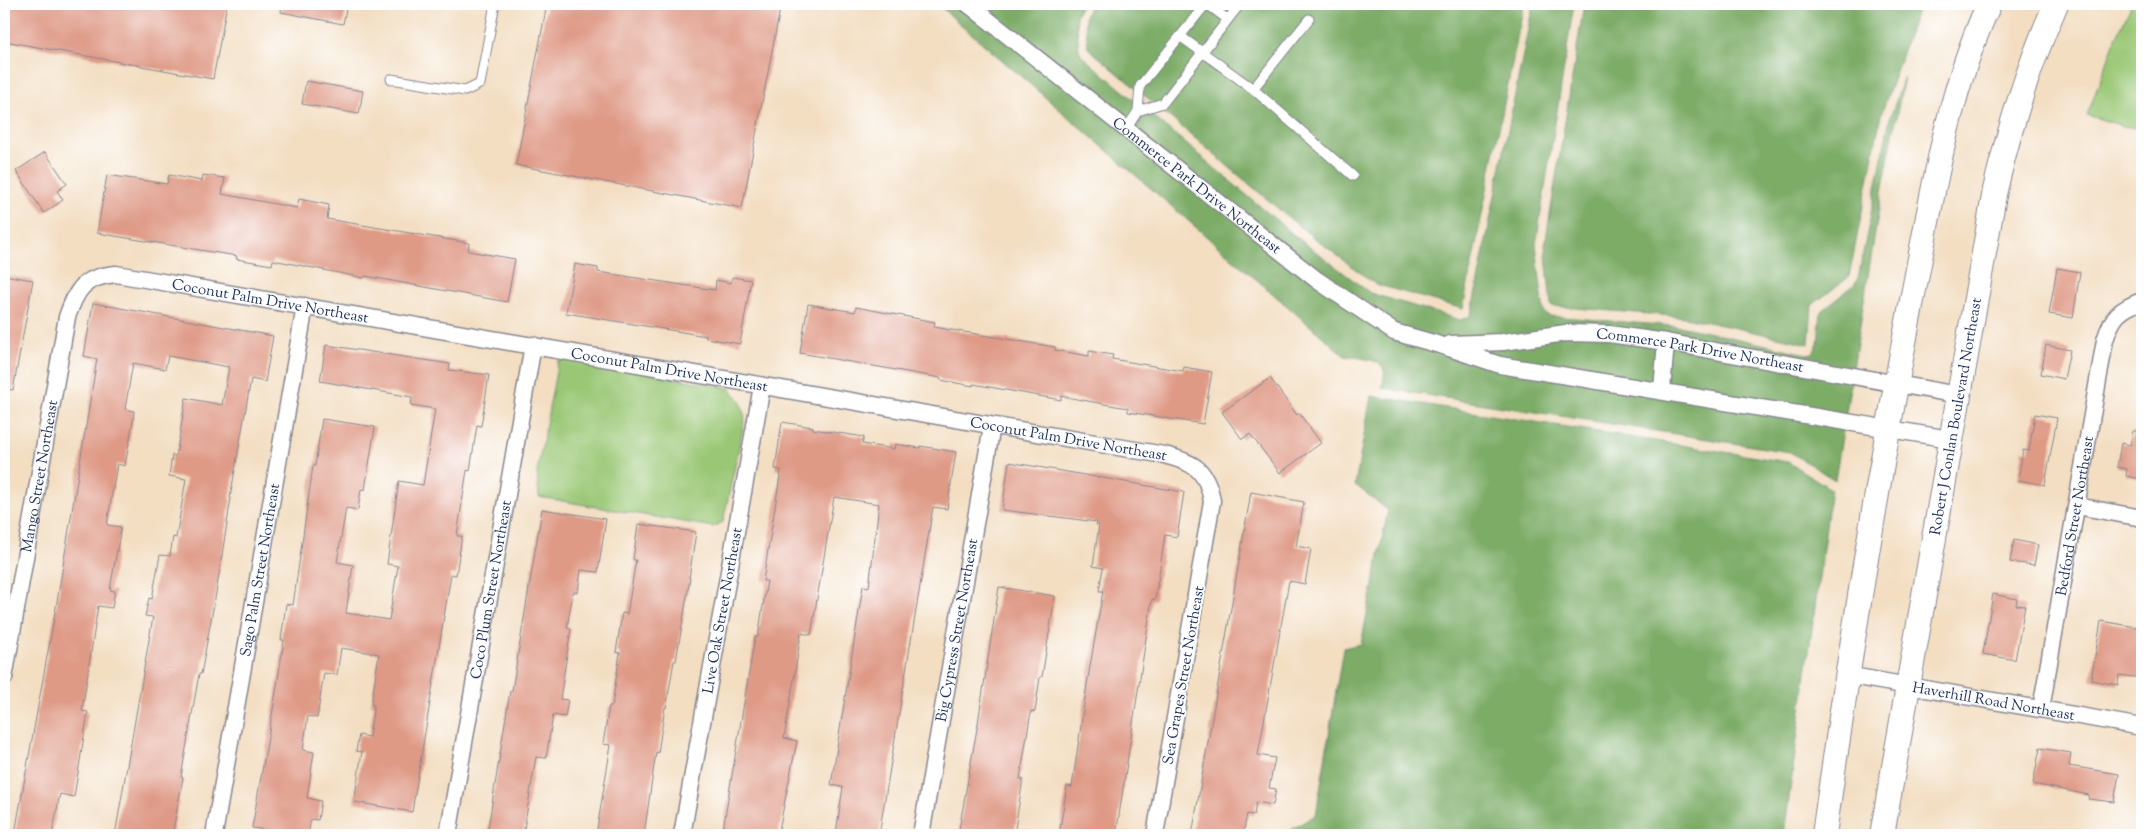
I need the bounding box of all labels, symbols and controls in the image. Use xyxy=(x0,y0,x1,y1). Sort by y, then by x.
street label: Commerce Park Drive Northeast xyxy=(1107,113,1285,260)
street label: Coconut Palm Drive Northeast xyxy=(170,275,370,329)
street label: Robert J Conlan Boulevard Northeast xyxy=(1926,296,1988,537)
street label: Commerce Park Drive Northeast xyxy=(1596,325,1805,379)
street label: Coconut Palm Drive Northeast xyxy=(569,344,769,398)
street label: Mango Street Northeast xyxy=(17,398,64,554)
street label: Coconut Palm Drive Northeast xyxy=(968,413,1169,467)
street label: Bedford Street Northeast xyxy=(2052,435,2100,598)
street label: Sago Palm Street Northeast xyxy=(236,482,286,659)
street label: Coco Plum Street Northeast xyxy=(466,499,518,681)
street label: Live Oak Street Northeast xyxy=(698,526,749,696)
street label: Big Cypress Street Northeast xyxy=(932,537,984,724)
street label: Sea Grapes Street Northeast xyxy=(1158,584,1211,766)
street label: Haverhill Road Northeast xyxy=(1911,678,2076,727)

